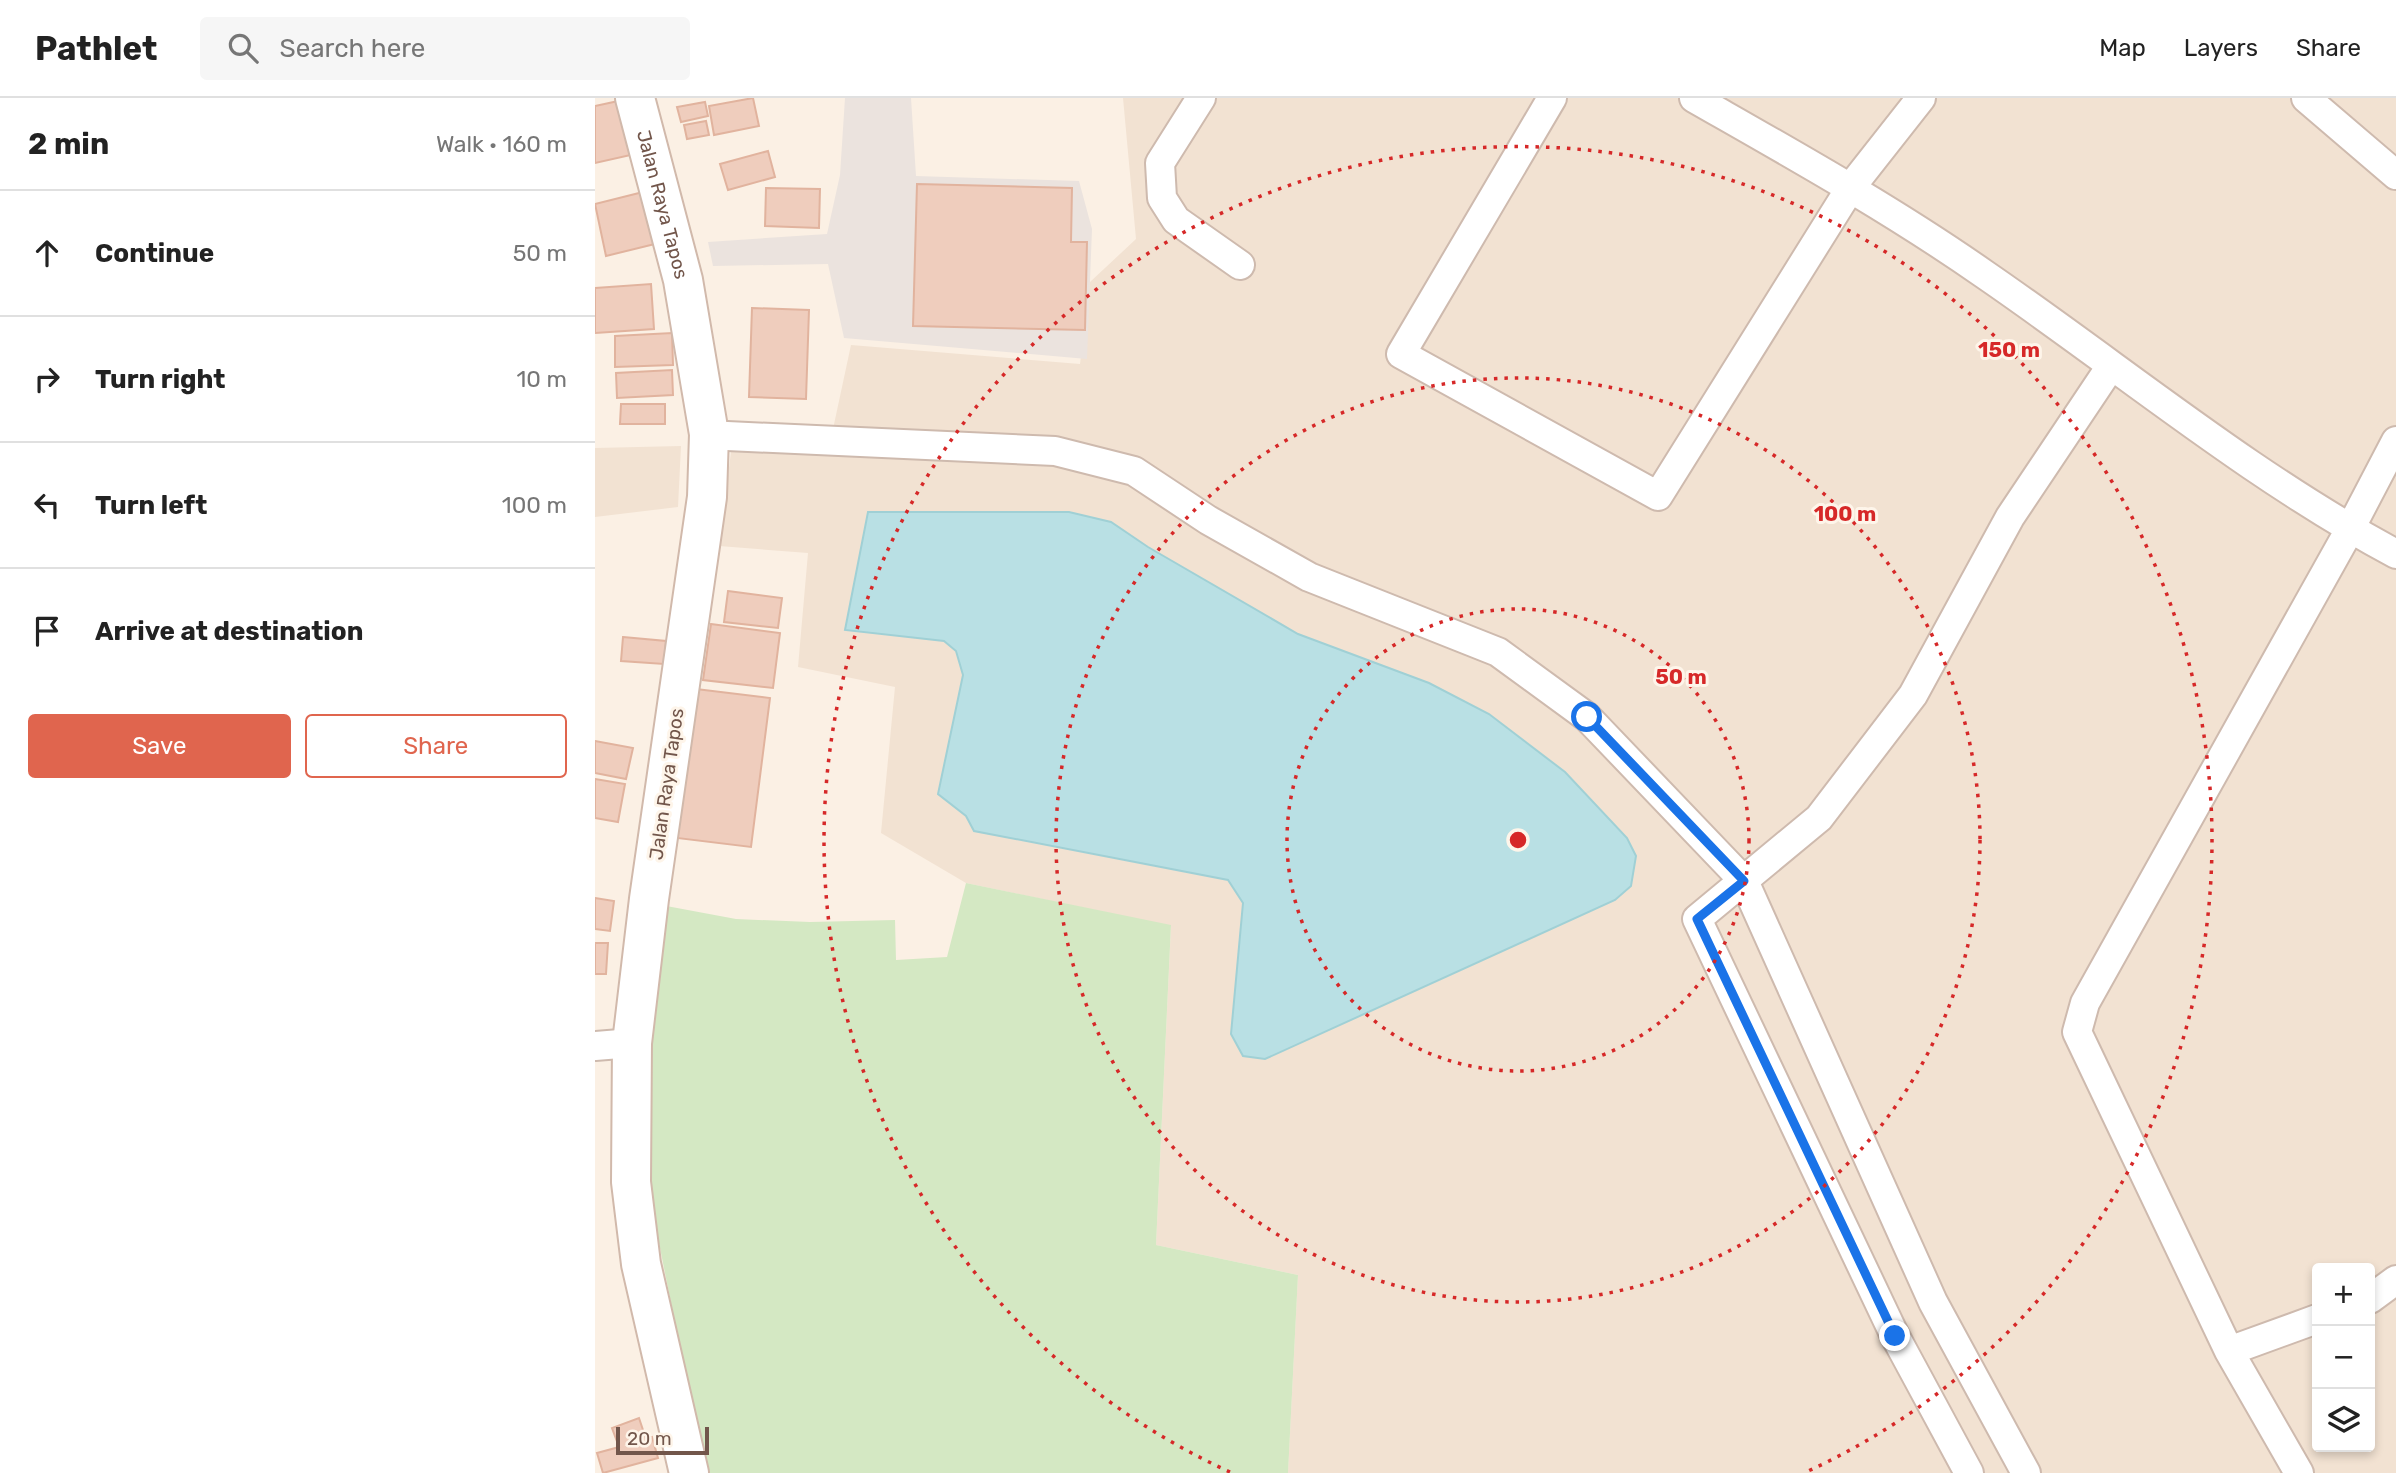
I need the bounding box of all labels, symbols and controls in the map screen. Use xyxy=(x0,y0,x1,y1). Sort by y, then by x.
search box xyxy=(200,17,690,80)
text: Pathlet xyxy=(35,29,158,68)
icon: search xyxy=(224,29,262,67)
text: Search here xyxy=(280,33,425,64)
text: Map xyxy=(2099,34,2146,62)
text: Layers xyxy=(2184,34,2258,62)
text: Share xyxy=(2296,34,2361,62)
text: 2 min xyxy=(28,126,109,162)
street label: Jalan Raya Tapos xyxy=(632,128,693,281)
text: Walk · 160 m xyxy=(436,130,567,158)
icon: ahead xyxy=(28,234,66,272)
text: Continue xyxy=(95,238,214,269)
text: 50 m xyxy=(513,239,567,267)
text: 150 m xyxy=(1978,337,2040,362)
icon: right xyxy=(28,360,66,398)
text: Turn right xyxy=(95,364,225,395)
text: 10 m xyxy=(516,365,567,393)
icon: left xyxy=(28,486,66,524)
text: Turn left xyxy=(95,490,207,521)
text: 100 m xyxy=(502,491,567,519)
text: 100 m xyxy=(1814,501,1876,526)
icon: arrive xyxy=(28,612,66,650)
text: Arrive at destination xyxy=(95,616,363,647)
text: 50 m xyxy=(1655,664,1707,689)
route start xyxy=(1571,701,1602,732)
street label: Jalan Raya Tapos xyxy=(644,707,689,861)
button: Save xyxy=(28,714,291,778)
button: Share xyxy=(305,714,567,778)
centre of rings xyxy=(1506,828,1530,852)
map controls xyxy=(2312,1263,2375,1452)
button: + xyxy=(2312,1263,2375,1326)
route end xyxy=(1879,1320,1910,1351)
button: − xyxy=(2312,1326,2375,1389)
button: layers xyxy=(2312,1389,2375,1452)
scale bar xyxy=(616,1424,709,1456)
text: 20 m xyxy=(627,1427,672,1450)

